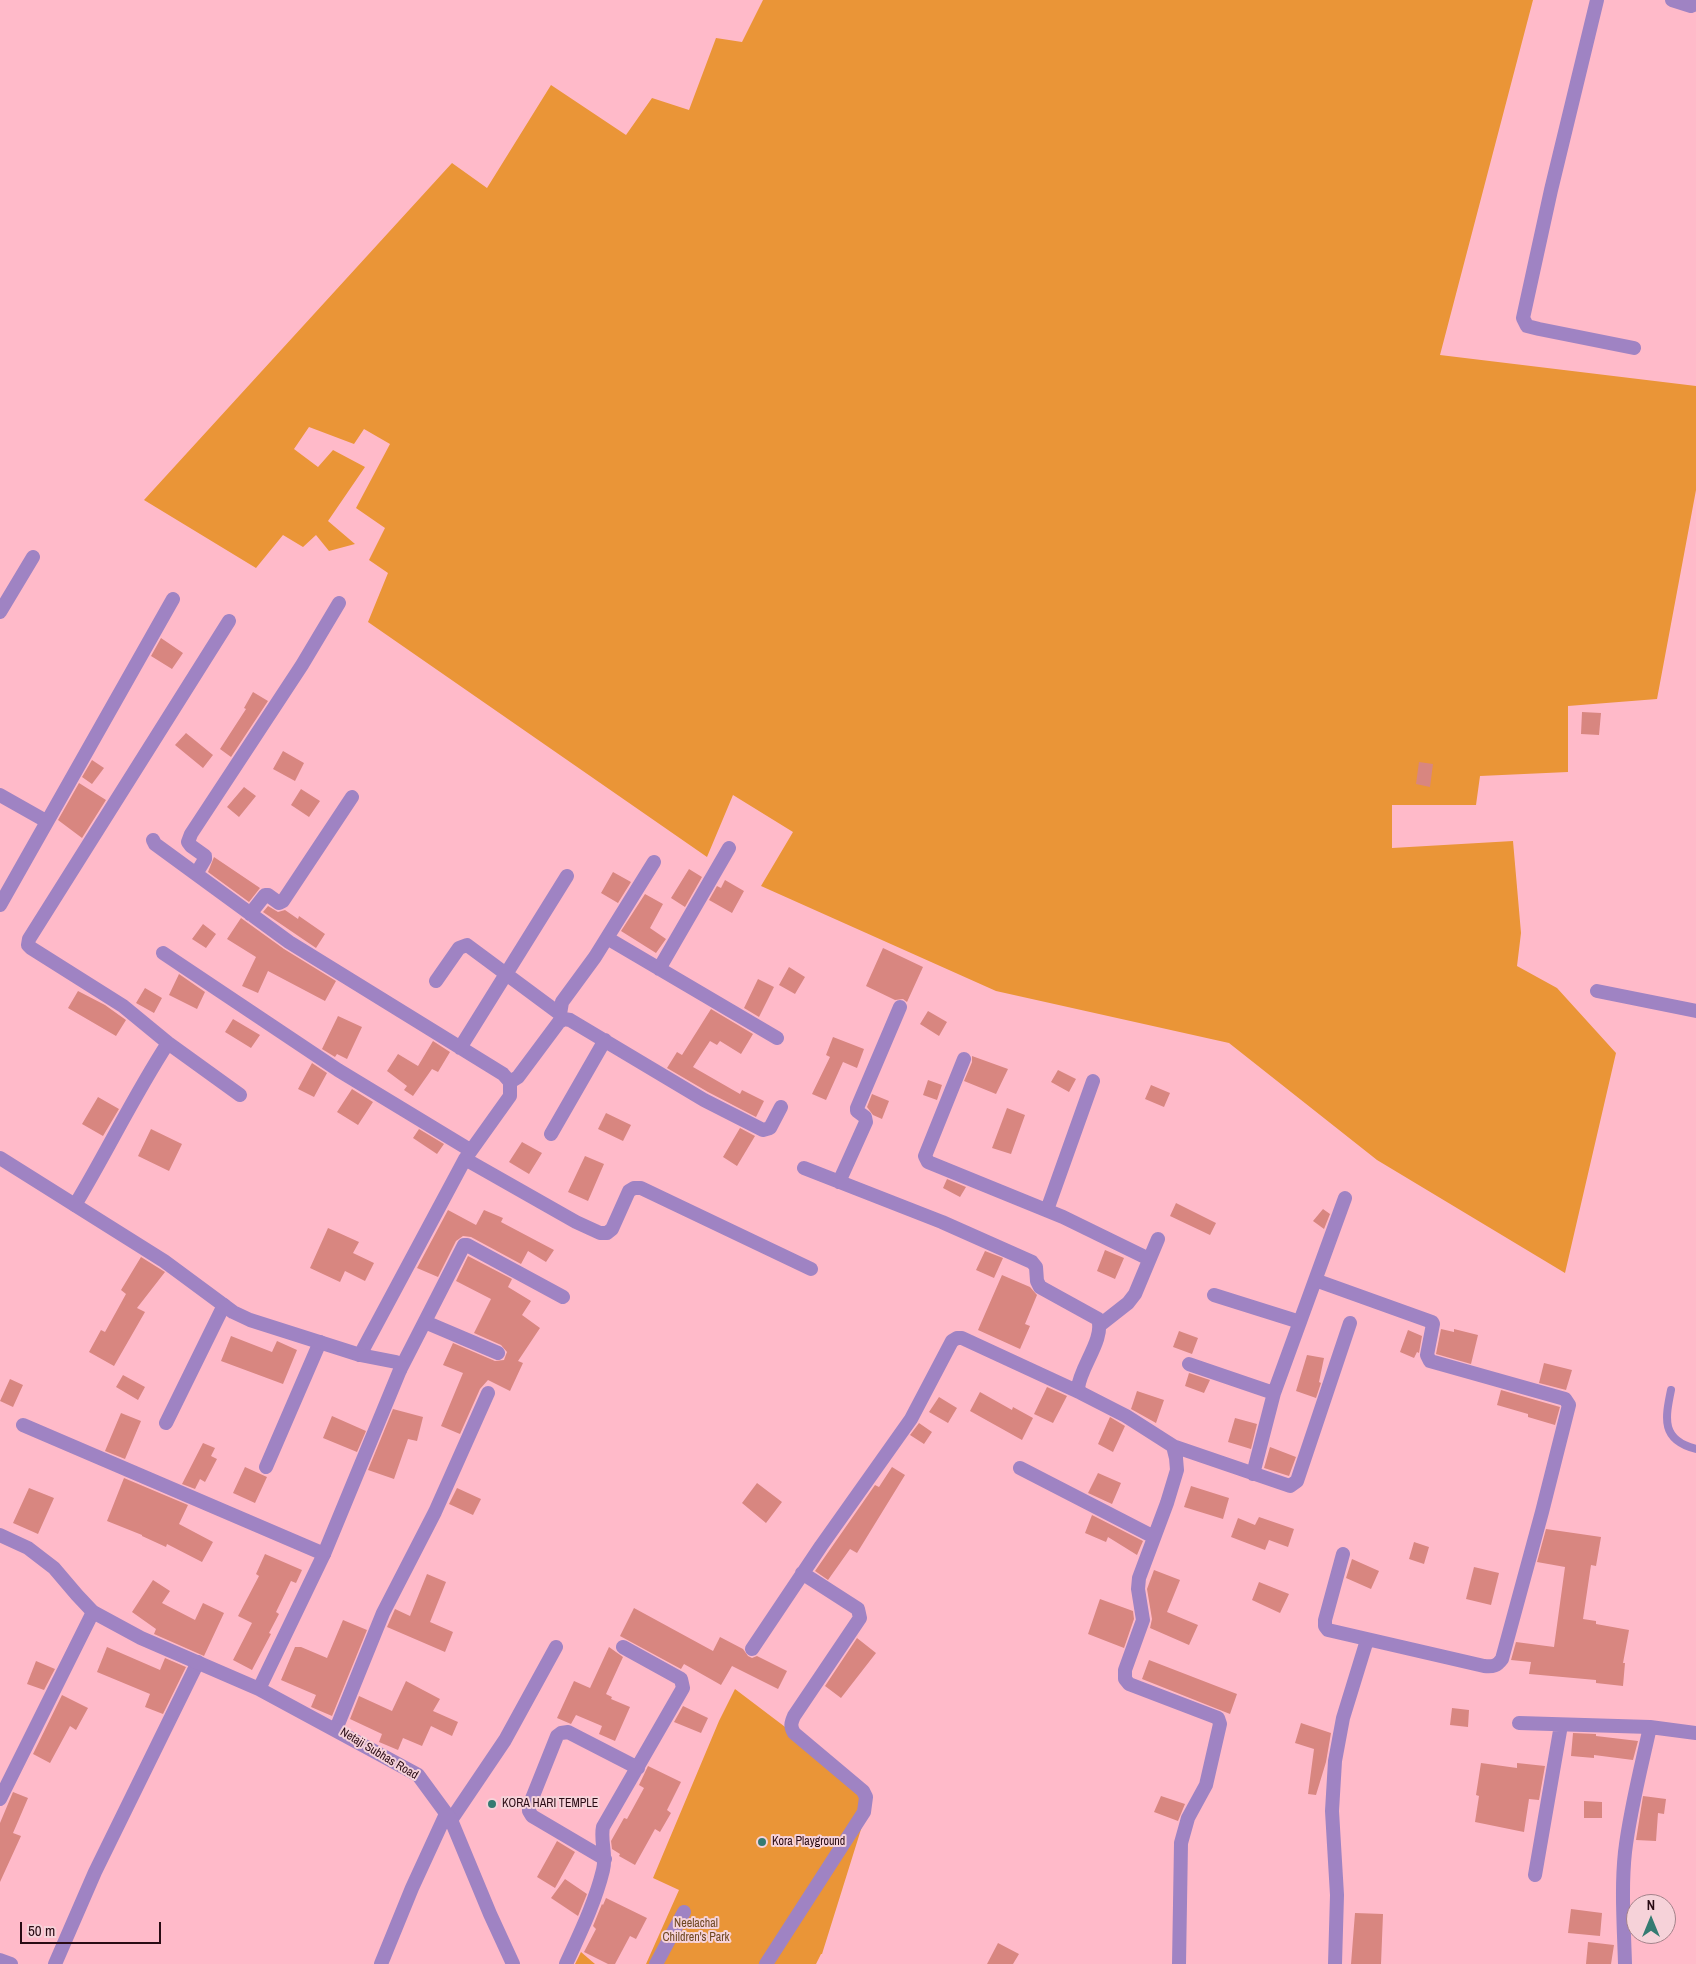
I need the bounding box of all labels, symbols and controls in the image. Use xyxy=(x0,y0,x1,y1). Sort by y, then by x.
street label: Netaji Subhas Road xyxy=(338,1725,420,1783)
place label: KORA HARI TEMPLE xyxy=(502,1797,598,1811)
marker: KORA HARI TEMPLE xyxy=(486,1798,498,1810)
place label: Kora Playground xyxy=(772,1835,845,1849)
marker: Kora Playground xyxy=(756,1836,768,1848)
north arrow xyxy=(1626,1894,1676,1944)
text: N xyxy=(1647,1896,1655,1914)
scale bar xyxy=(22,1912,164,1944)
park label: Neelachal Children's Park xyxy=(663,1917,729,1945)
text: 50 m xyxy=(28,1920,55,1941)

